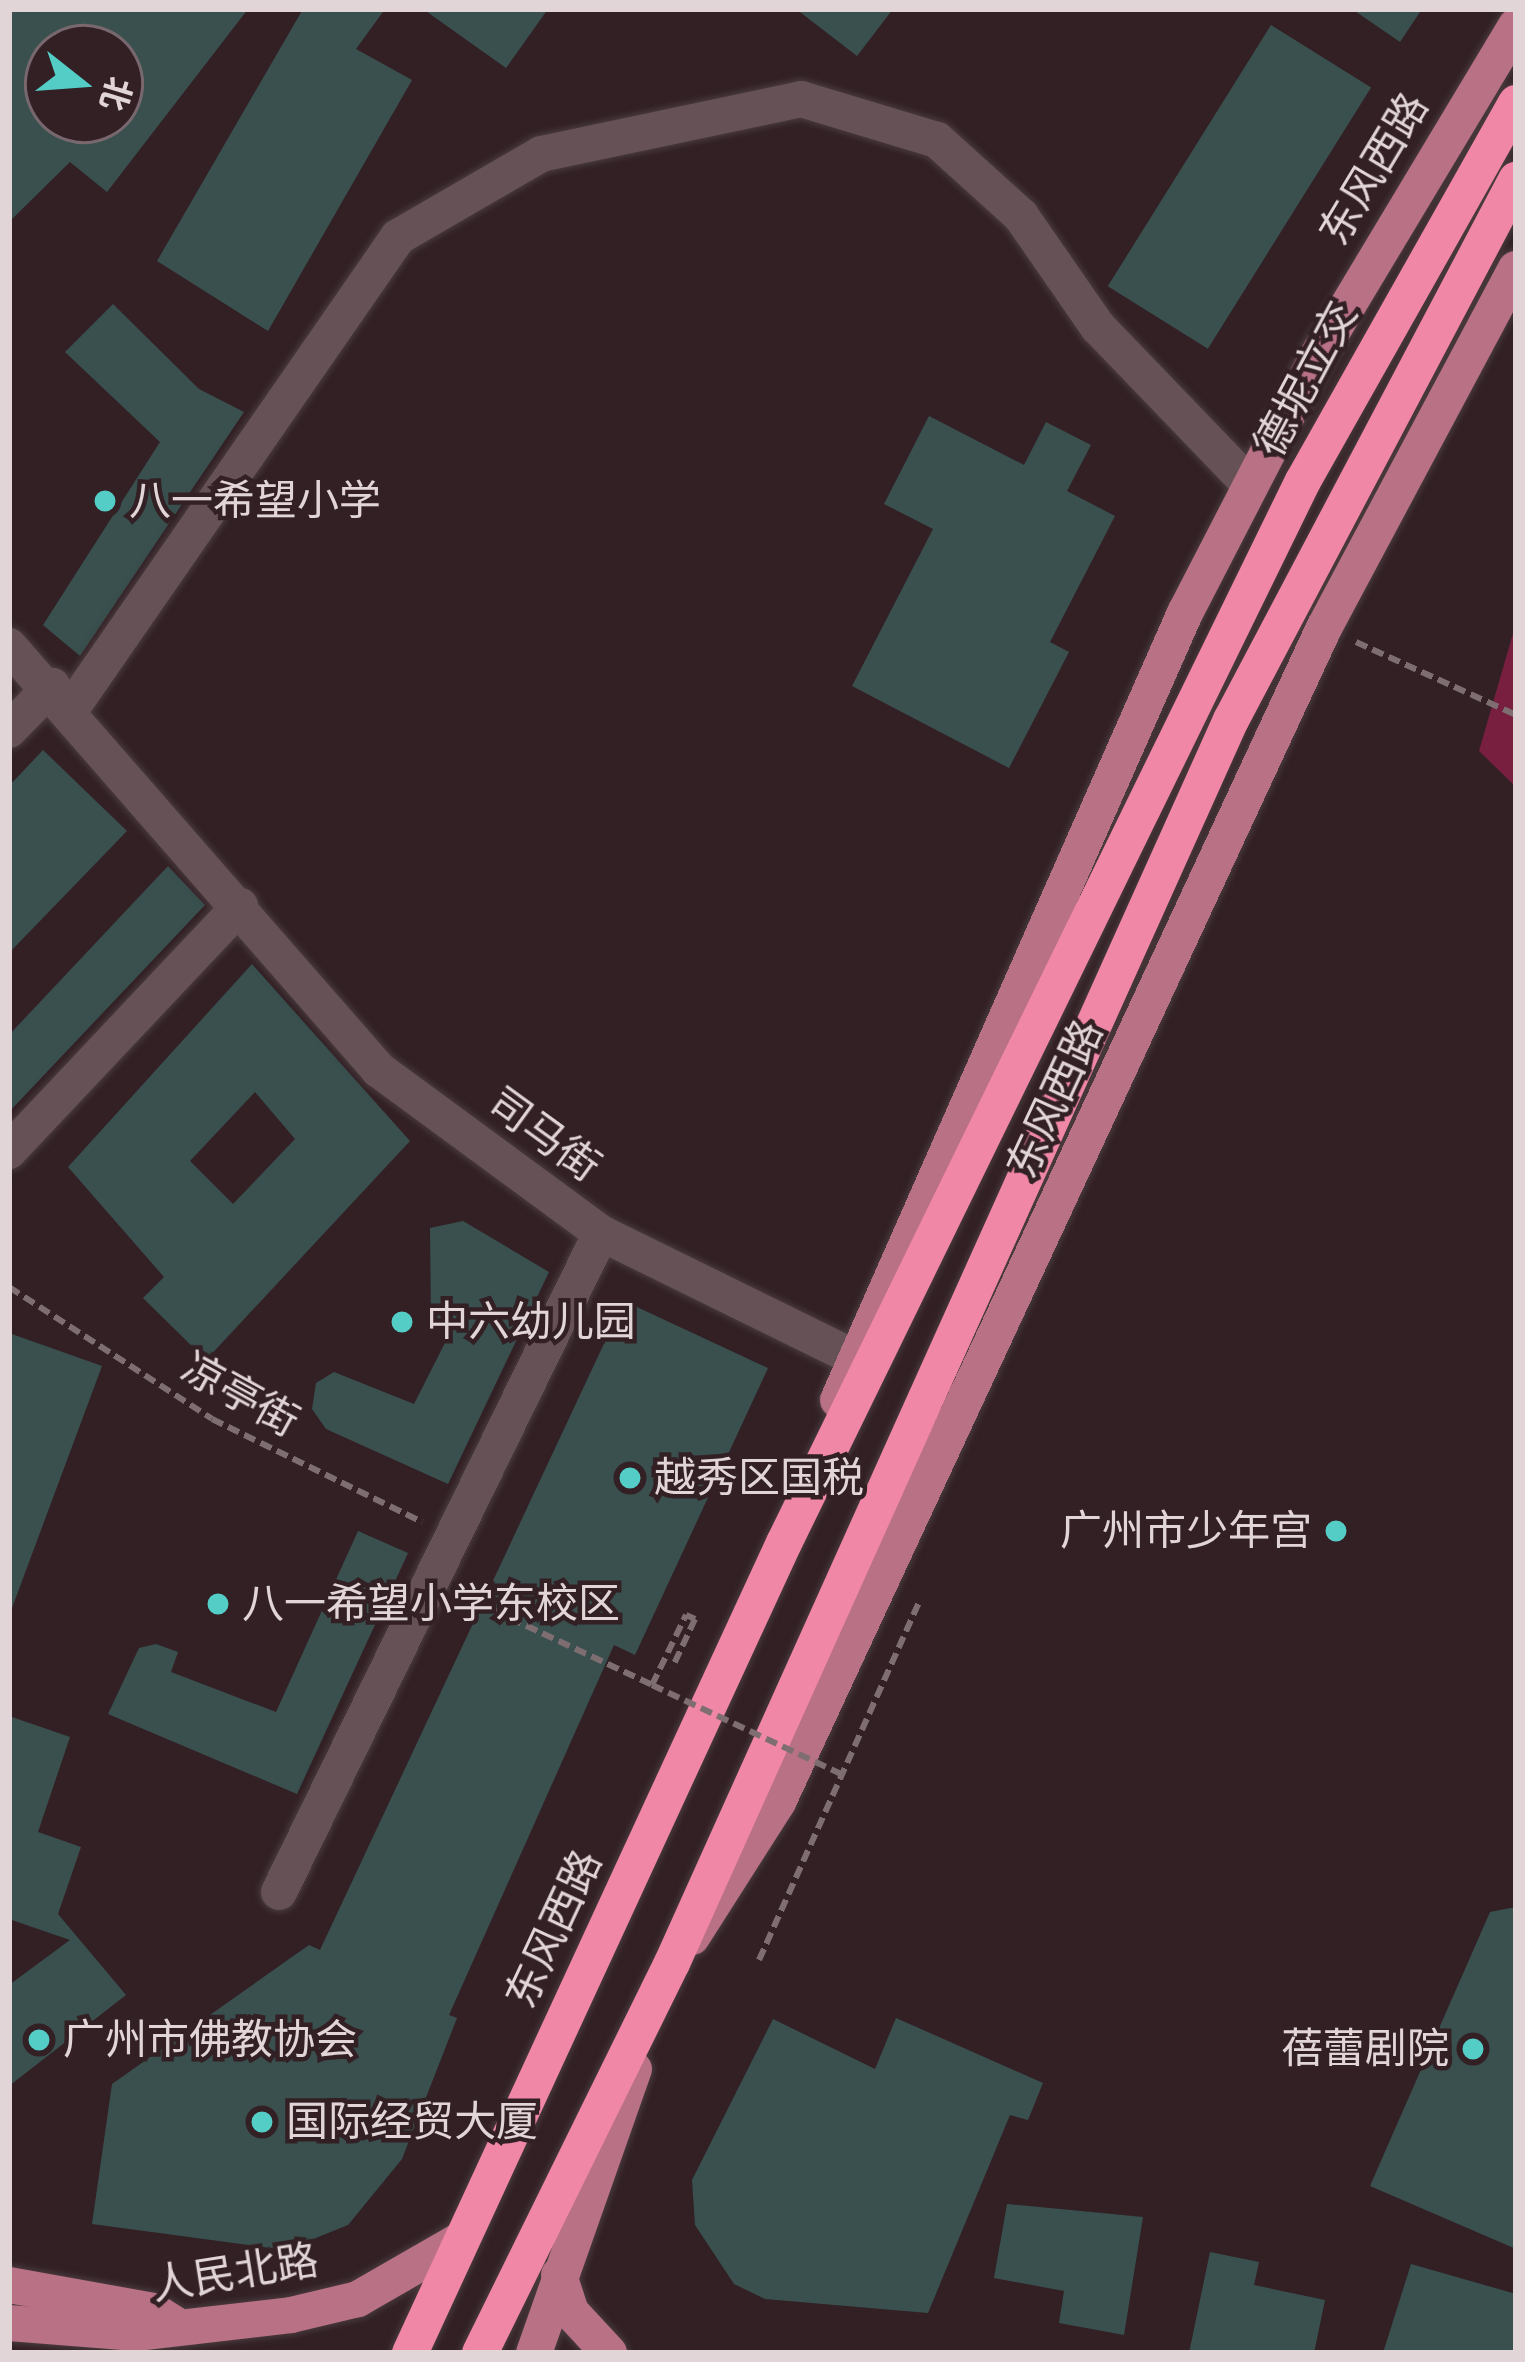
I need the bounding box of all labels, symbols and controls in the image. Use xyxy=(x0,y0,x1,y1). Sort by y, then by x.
north arrow xyxy=(24,24,144,144)
text: 北 xyxy=(89,71,143,116)
street label: 东风西路 xyxy=(1309,84,1439,254)
street label: 德坭立交 xyxy=(1244,293,1368,465)
place label: 八一希望小学 xyxy=(129,476,381,526)
marker: 八一希望小学 xyxy=(92,488,118,514)
street label: 东风西路 xyxy=(997,1012,1113,1186)
street label: 司马街 xyxy=(478,1078,610,1192)
place label: 中六幼儿园 xyxy=(426,1297,636,1347)
marker: 中六幼儿园 xyxy=(389,1309,415,1335)
street label: 凉亭街 xyxy=(173,1342,307,1448)
place label: 越秀区国税 xyxy=(654,1453,864,1503)
marker: 越秀区国税 xyxy=(617,1465,643,1491)
place label: 广州市少年宫 xyxy=(1060,1506,1312,1556)
marker: 广州市少年宫 xyxy=(1323,1518,1349,1544)
place label: 八一希望小学东校区 xyxy=(242,1579,620,1629)
marker: 八一希望小学东校区 xyxy=(205,1591,231,1617)
street label: 东风西路 xyxy=(496,1842,612,2016)
place label: 广州市佛教协会 xyxy=(63,2015,357,2065)
place label: 蓓蕾剧院 xyxy=(1281,2024,1449,2074)
marker: 广州市佛教协会 xyxy=(26,2027,52,2053)
marker: 蓓蕾剧院 xyxy=(1460,2036,1486,2062)
place label: 国际经贸大厦 xyxy=(286,2097,538,2147)
marker: 国际经贸大厦 xyxy=(249,2109,275,2135)
street label: 人民北路 xyxy=(148,2235,322,2311)

